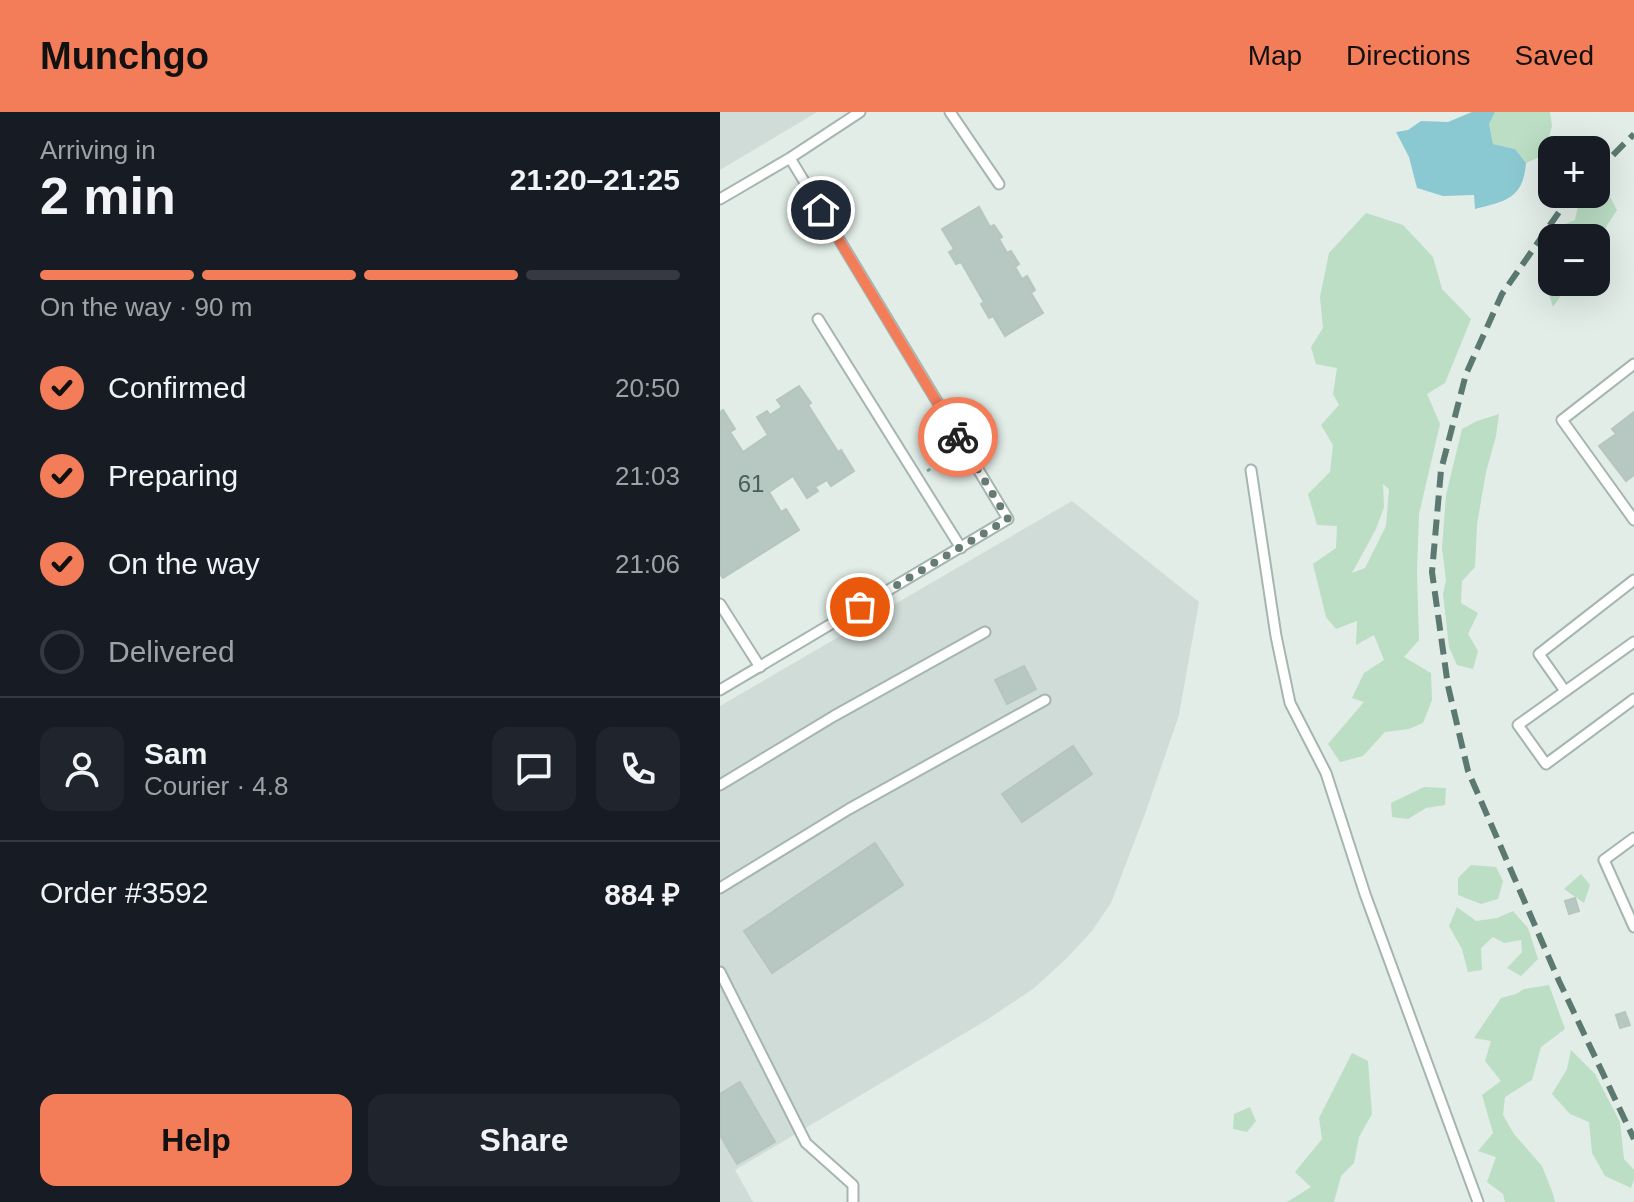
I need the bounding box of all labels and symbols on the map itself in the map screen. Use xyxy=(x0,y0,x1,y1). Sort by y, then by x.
pin xyxy=(787,176,855,244)
courier xyxy=(918,397,998,477)
house number: 61 xyxy=(738,470,764,497)
pin xyxy=(826,573,894,641)

